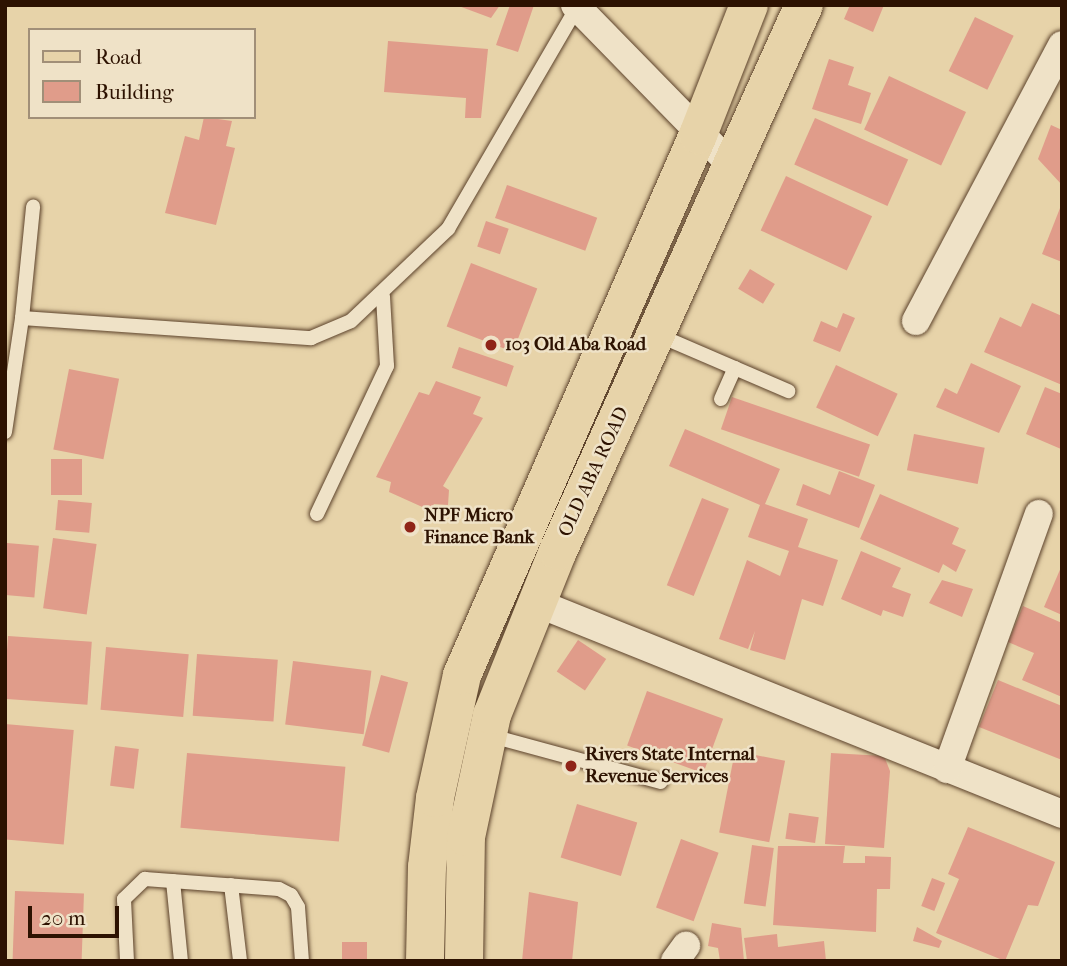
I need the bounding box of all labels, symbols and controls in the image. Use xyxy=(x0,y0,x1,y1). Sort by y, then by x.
legend xyxy=(28,28,256,119)
text: Road xyxy=(95,45,142,69)
text: Building xyxy=(95,80,173,104)
place label: 103 Old Aba Road xyxy=(505,334,646,356)
marker: 103 Old Aba Road xyxy=(483,337,499,353)
street label: OLD ABA ROAD xyxy=(554,403,634,541)
place label: NPF Micro Finance Bank xyxy=(424,505,534,549)
marker: NPF Micro Finance Bank xyxy=(402,519,418,535)
place label: Rivers State Internal Revenue Services xyxy=(585,744,755,788)
marker: Rivers State Internal Revenue Services xyxy=(563,758,579,774)
scale bar xyxy=(32,892,122,936)
text: 20 m xyxy=(41,906,85,930)

